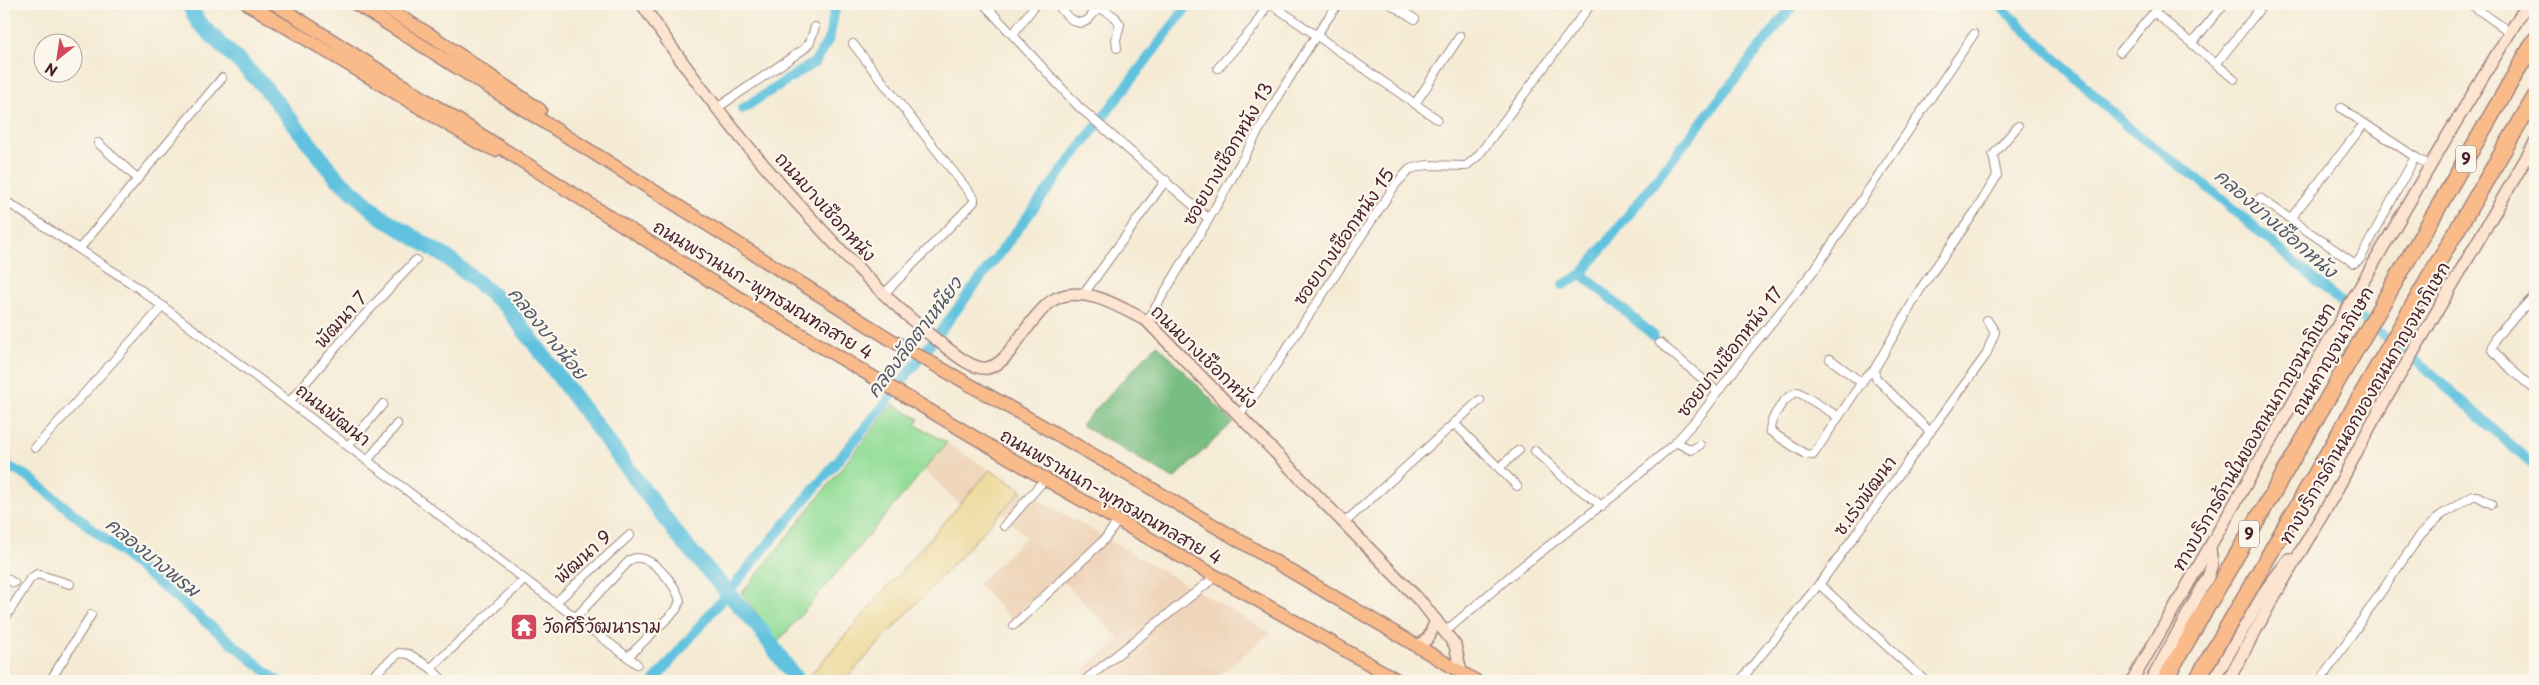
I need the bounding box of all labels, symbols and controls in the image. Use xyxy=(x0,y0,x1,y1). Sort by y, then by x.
north arrow xyxy=(32,32,82,82)
text: N xyxy=(41,58,61,82)
street label: ซอยบางเชือกหนัง 13 xyxy=(1175,76,1279,230)
street label: ถนนบางเชือกหนัง xyxy=(769,145,883,267)
road number: 9 xyxy=(2456,146,2476,172)
water label: คลองบางเชือกหนัง xyxy=(2209,161,2345,284)
street label: ซอยบางเชือกหนัง 15 xyxy=(1285,162,1400,310)
street label: ถนนพรานนก-พุทธมณฑลสาย 4 xyxy=(648,212,879,367)
street label: ทางบริการด้านนอกของถนนกาญจนาภิเษก xyxy=(2271,256,2456,549)
water label: คลองลัดตาเหนียว xyxy=(859,269,969,402)
water label: คลองบางน้อย xyxy=(502,280,596,386)
street label: ซอยบางเชือกหนัง 17 xyxy=(1669,280,1789,422)
street label: ถนนกาญจนาภิเษก xyxy=(2284,281,2380,420)
street label: พัฒนา 7 xyxy=(307,284,373,354)
street label: ทางบริการด้านในของถนนกาญจนาภิเษก xyxy=(2164,297,2341,576)
street label: ถนนบางเชือกหนัง xyxy=(1145,298,1265,414)
street label: ถนนพัฒนา xyxy=(291,376,377,452)
street label: ถนนพรานนก-พุทธมณฑลสาย 4 xyxy=(995,421,1228,572)
street label: ซ.เร่งพัฒนา xyxy=(1826,450,1902,541)
water label: คลองบางพรม xyxy=(101,510,208,604)
road number: 9 xyxy=(2239,520,2259,548)
street label: พัฒนา 9 xyxy=(547,522,617,589)
temple icon: วัดศิริวัฒนาราม xyxy=(509,612,539,642)
place label: วัดศิริวัฒนาราม xyxy=(543,612,661,639)

